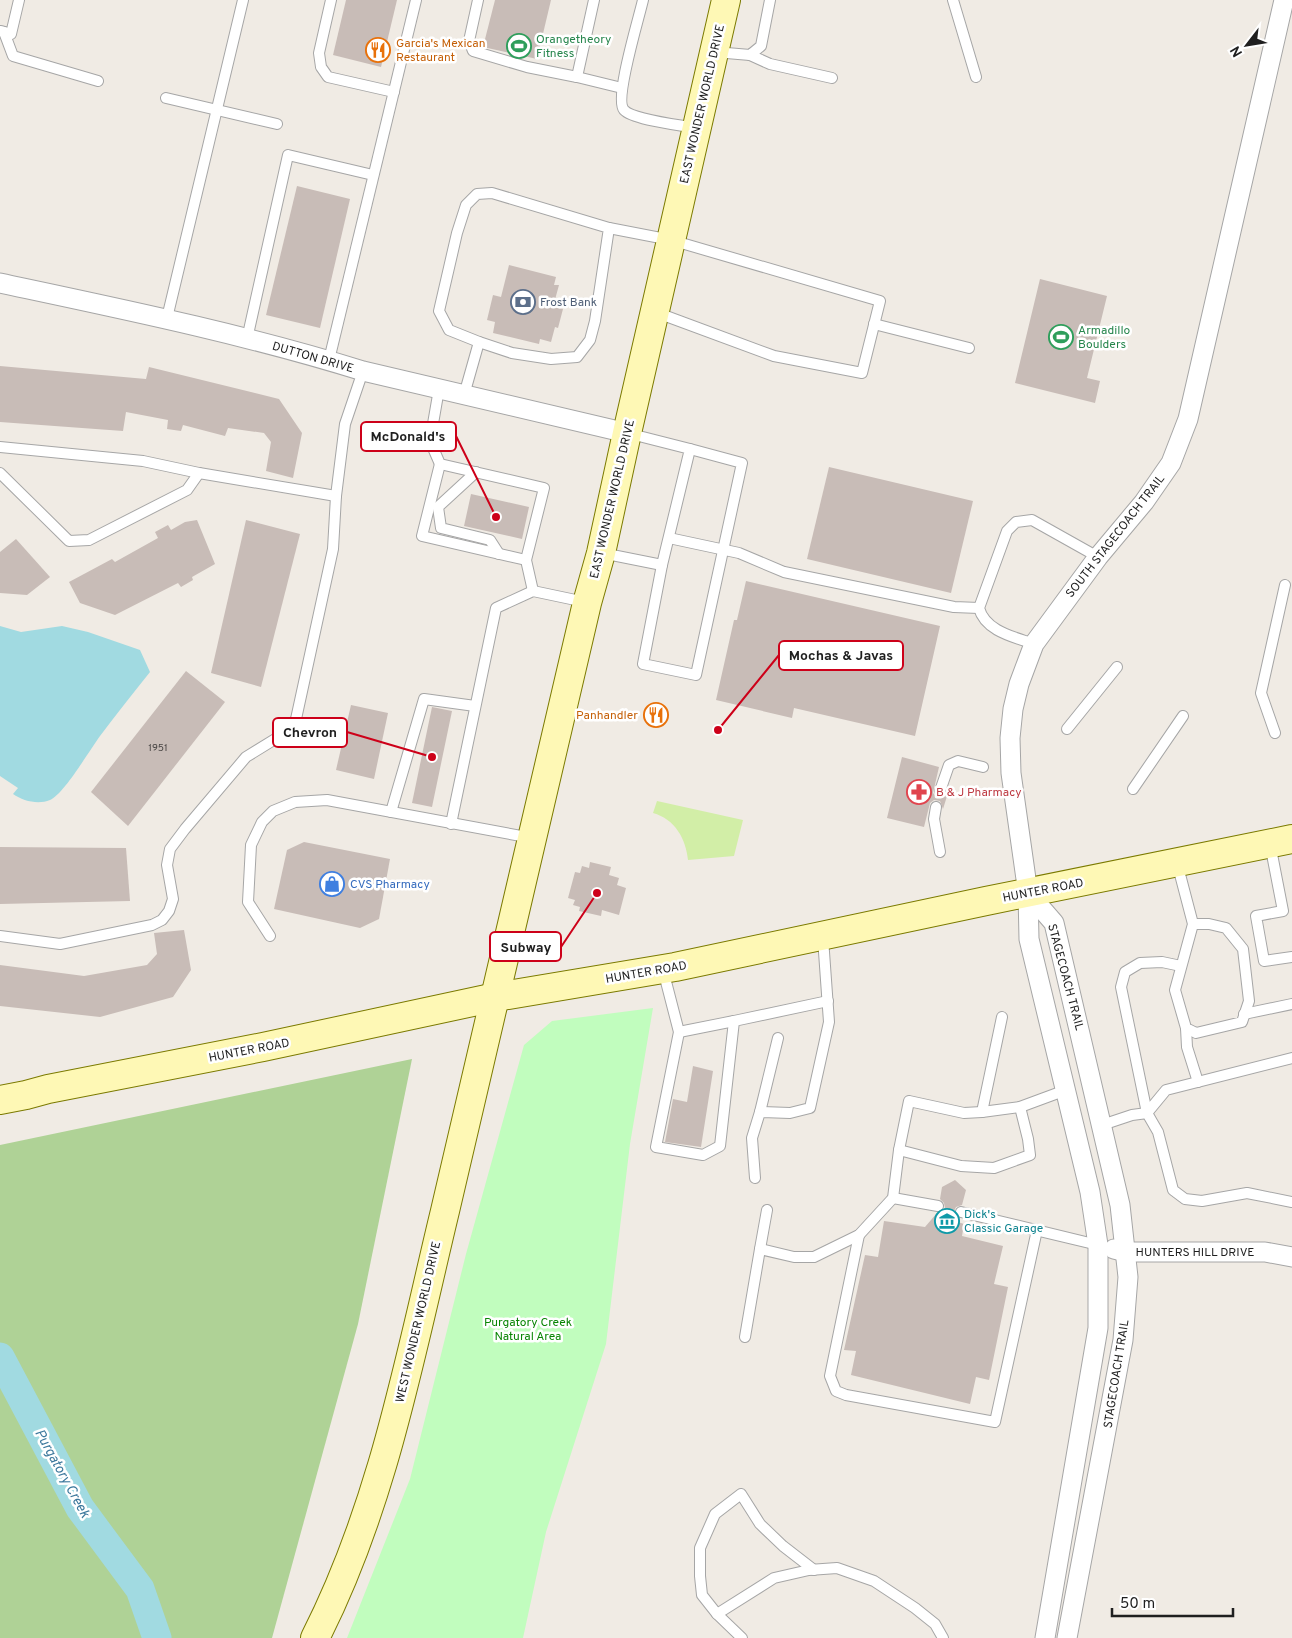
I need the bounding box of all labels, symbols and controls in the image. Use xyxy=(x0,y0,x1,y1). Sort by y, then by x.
north arrow xyxy=(1222,20,1272,70)
street label: EAST WONDER WORLD DRIVE xyxy=(677,23,729,185)
place label: Orangetheory Fitness xyxy=(536,32,611,62)
sports icon: Orangetheory Fitness xyxy=(506,33,532,59)
place label: Garcia's Mexican Restaurant xyxy=(396,36,486,66)
restaurant icon: Garcia's Mexican Restaurant xyxy=(365,37,391,63)
text: N xyxy=(1227,42,1247,60)
bank icon: Frost Bank xyxy=(510,289,536,315)
place label: Frost Bank xyxy=(540,295,597,311)
place label: Armadillo Boulders xyxy=(1078,323,1131,353)
sports icon: Armadillo Boulders xyxy=(1048,324,1074,350)
street label: DUTTON DRIVE xyxy=(270,339,355,377)
street label: EAST WONDER WORLD DRIVE xyxy=(587,418,639,580)
callout: McDonald's xyxy=(361,422,456,451)
text: McDonald's xyxy=(370,429,446,446)
street label: SOUTH STAGECOACH TRAIL xyxy=(1063,472,1169,601)
callout: Mochas & Javas xyxy=(779,641,903,670)
text: Mochas & Javas xyxy=(789,648,893,665)
restaurant icon: Panhandler xyxy=(643,702,669,728)
place label: Panhandler xyxy=(576,708,638,724)
callout: Chevron xyxy=(273,718,347,747)
text: Chevron xyxy=(283,725,337,742)
house number: 1951 xyxy=(148,742,168,755)
pharmacy icon: B & J Pharmacy xyxy=(906,779,932,805)
place label: B & J Pharmacy xyxy=(936,785,1022,801)
shop icon: CVS Pharmacy xyxy=(319,871,345,897)
street label: HUNTER ROAD xyxy=(1001,875,1085,907)
place label: CVS Pharmacy xyxy=(350,877,430,893)
street label: STAGECOACH TRAIL xyxy=(1043,922,1087,1033)
callout: Subway xyxy=(490,932,561,961)
text: Subway xyxy=(501,940,551,957)
street label: HUNTER ROAD xyxy=(604,958,688,988)
street label: HUNTER ROAD xyxy=(207,1035,291,1067)
place label: Dick's Classic Garage xyxy=(964,1207,1043,1237)
museum icon: Dick's Classic Garage xyxy=(934,1208,960,1234)
street label: WEST WONDER WORLD DRIVE xyxy=(393,1240,445,1404)
street label: HUNTERS HILL DRIVE xyxy=(1136,1245,1254,1261)
park label: Purgatory Creek Natural Area xyxy=(484,1315,572,1345)
street label: STAGECOACH TRAIL xyxy=(1101,1318,1134,1430)
water label: Purgatory Creek xyxy=(30,1426,93,1522)
scale bar xyxy=(1112,1586,1233,1618)
text: 50 m xyxy=(1120,1595,1155,1614)

